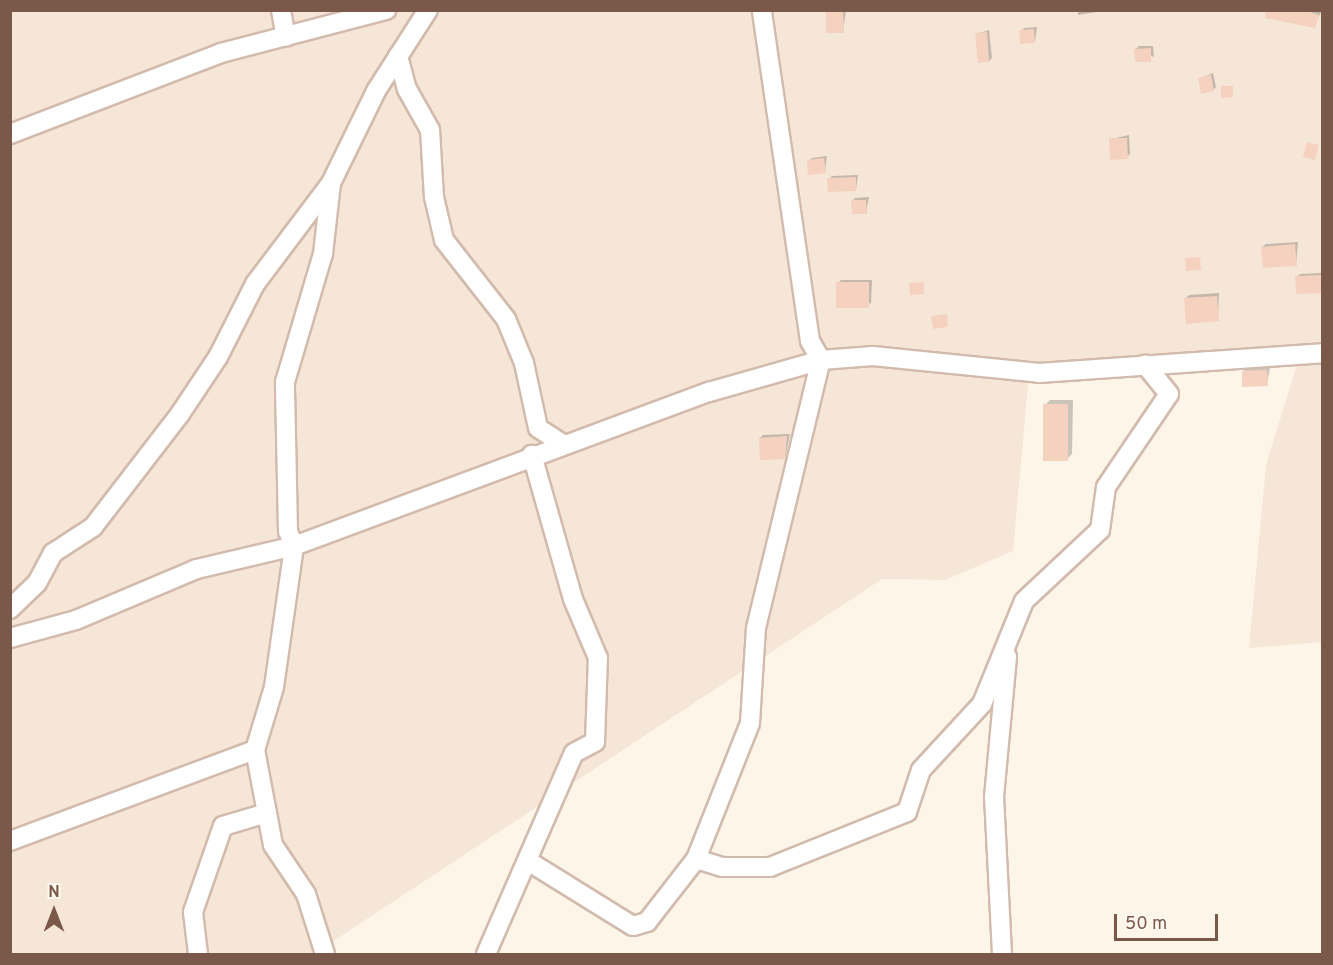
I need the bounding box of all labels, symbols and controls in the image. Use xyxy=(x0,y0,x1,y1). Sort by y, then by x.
north arrow xyxy=(24,881,84,941)
text: N xyxy=(48,883,60,903)
scale bar xyxy=(1117,902,1220,940)
text: 50 m xyxy=(1125,913,1167,936)

